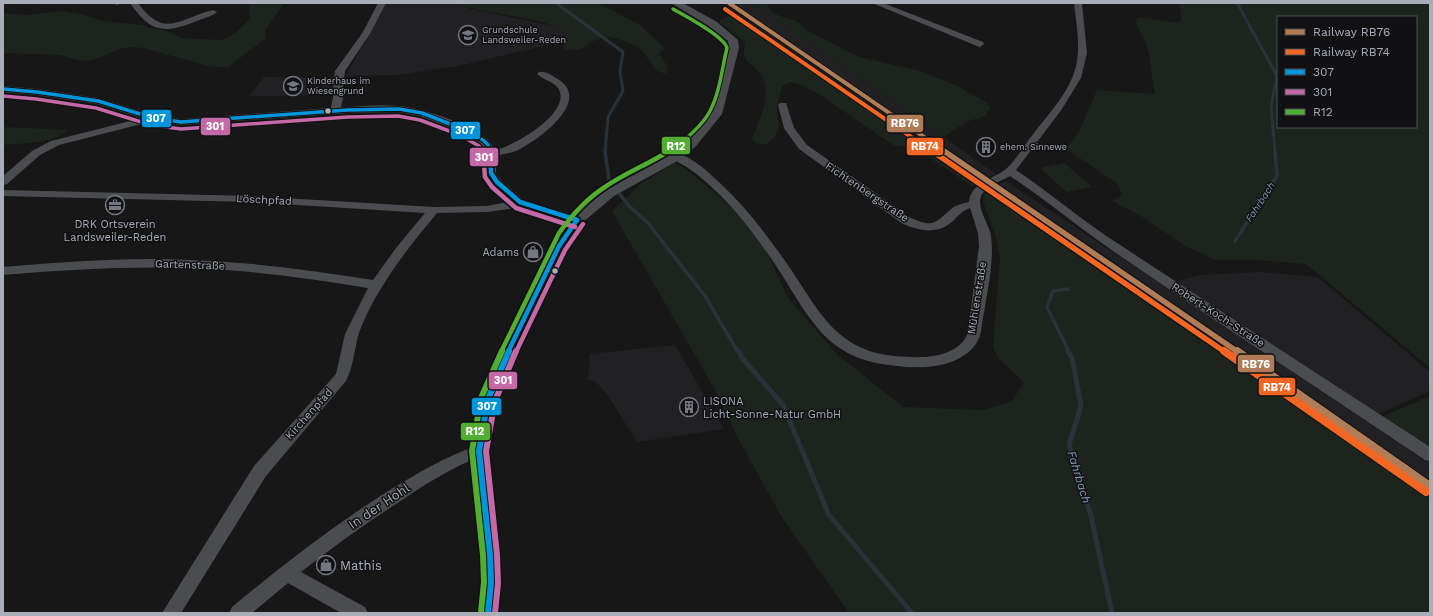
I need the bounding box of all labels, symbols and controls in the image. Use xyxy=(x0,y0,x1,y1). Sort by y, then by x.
legend xyxy=(1277,16,1417,128)
school or university icon: Grundschule Landsweiler-Reden xyxy=(457,24,479,46)
place label: Grundschule Landsweiler-Reden xyxy=(482,25,566,45)
text: Railway RB76 xyxy=(1313,25,1390,39)
text: Railway RB74 xyxy=(1313,45,1390,59)
text: 307 xyxy=(1313,65,1334,79)
school or university icon: Kinderhaus im Wiesengrund xyxy=(282,75,304,97)
place label: Kinderhaus im Wiesengrund xyxy=(307,76,370,96)
text: 301 xyxy=(1313,85,1332,99)
text: R12 xyxy=(1313,105,1333,119)
unlabelled marker xyxy=(323,106,333,116)
line badge: 307 xyxy=(141,109,172,128)
text: 307 xyxy=(146,112,166,125)
line badge: RB76 xyxy=(886,114,924,133)
line badge: 301 xyxy=(200,117,231,136)
text: RB76 xyxy=(891,117,919,130)
text: 301 xyxy=(206,120,224,133)
line badge: 307 xyxy=(450,121,481,140)
text: 307 xyxy=(455,124,475,137)
line badge: R12 xyxy=(661,136,691,155)
building icon: ehem. Sinnewe xyxy=(975,136,997,158)
line badge: RB74 xyxy=(906,137,944,156)
text: R12 xyxy=(667,140,686,153)
text: RB74 xyxy=(911,140,939,153)
place label: ehem. Sinnewe xyxy=(1000,142,1067,152)
line badge: 301 xyxy=(469,147,499,167)
text: 301 xyxy=(475,151,493,164)
street label: Fichtenbergstraße xyxy=(823,159,911,225)
water label: Fahrbach xyxy=(1243,180,1277,224)
street label: Löschpfad xyxy=(236,192,292,208)
office icon: DRK Ortsverein Landsweiler-Reden xyxy=(104,194,126,216)
place label: DRK Ortsverein Landsweiler-Reden xyxy=(64,218,166,244)
shop icon: Adams xyxy=(522,241,544,263)
place label: Adams xyxy=(482,246,519,259)
street label: Gartenstraße xyxy=(155,257,225,273)
street label: Mühlenstraße xyxy=(965,261,989,335)
unlabelled marker xyxy=(550,266,560,276)
street label: Robert-Koch-Straße xyxy=(1169,280,1267,350)
line badge: RB76 xyxy=(1237,354,1275,373)
text: RB76 xyxy=(1242,358,1270,371)
line badge: 301 xyxy=(488,371,518,390)
text: 301 xyxy=(494,374,512,387)
line badge: RB74 xyxy=(1258,377,1296,396)
text: RB74 xyxy=(1263,381,1291,394)
street label: Kirchenpfad xyxy=(283,386,335,442)
place label: LISONA Licht-Sonne-Natur GmbH xyxy=(703,395,841,421)
building icon: LISONA Licht-Sonne-Natur GmbH xyxy=(678,396,700,418)
line badge: 307 xyxy=(471,397,502,416)
text: 307 xyxy=(477,400,497,413)
line badge: R12 xyxy=(460,422,491,441)
text: R12 xyxy=(466,425,485,438)
water label: Fahrbach xyxy=(1064,449,1094,505)
street label: In der Hohl xyxy=(346,480,412,532)
shop icon: Mathis xyxy=(315,554,337,576)
place label: Mathis xyxy=(340,558,382,573)

